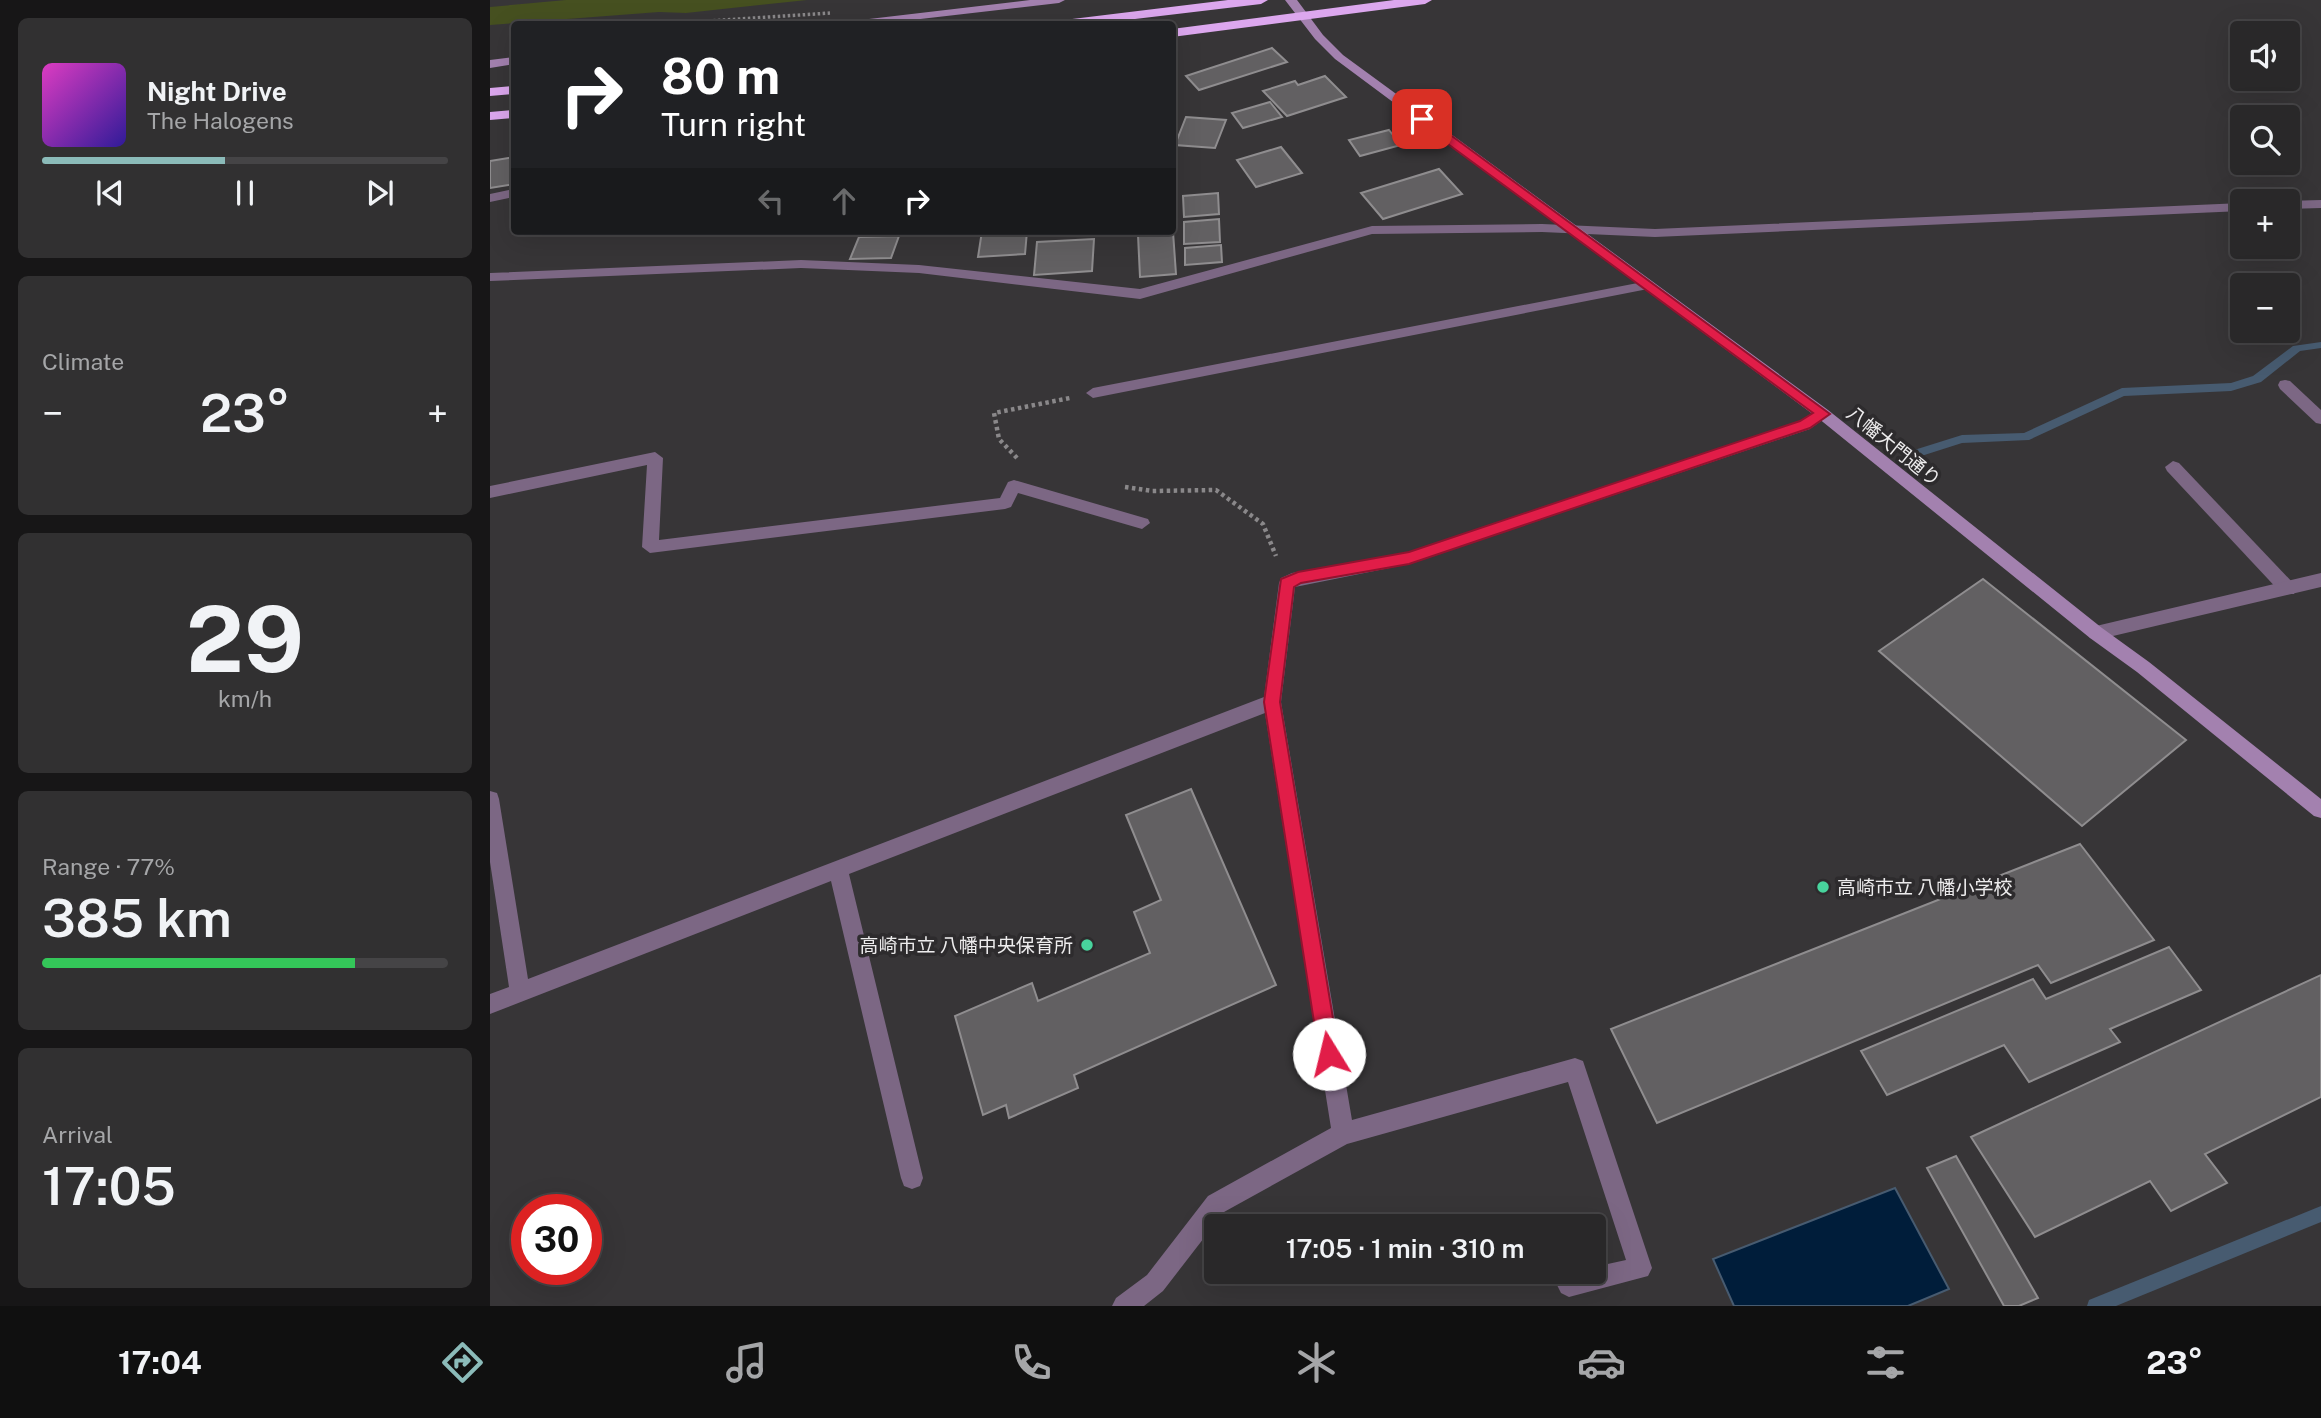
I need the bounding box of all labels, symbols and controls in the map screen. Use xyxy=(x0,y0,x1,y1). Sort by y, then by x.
map controls xyxy=(2230,21,2300,343)
button: sound xyxy=(2230,21,2300,91)
text: 80 m xyxy=(661,47,780,105)
icon: right xyxy=(546,49,637,140)
text: Night Drive xyxy=(147,76,287,107)
pin xyxy=(1392,89,1452,149)
icon: arrive xyxy=(1403,100,1441,138)
button: search xyxy=(2230,105,2300,175)
text: Turn right xyxy=(661,106,806,143)
text: The Halogens xyxy=(147,107,294,134)
icon: previous xyxy=(91,174,129,212)
icon: pause xyxy=(226,174,264,212)
icon: next xyxy=(361,174,399,212)
icon: left xyxy=(752,182,790,220)
icon: ahead xyxy=(825,182,863,220)
icon: right xyxy=(898,182,936,220)
button: + xyxy=(2230,189,2300,259)
button: − xyxy=(2230,273,2300,343)
text: Climate xyxy=(42,348,124,375)
text: 23° xyxy=(200,383,290,444)
text: − xyxy=(42,391,63,436)
text: + xyxy=(427,391,448,436)
street label: 八幡大門通り xyxy=(1843,402,1945,490)
text: 29 xyxy=(186,586,304,692)
text: km/h xyxy=(218,685,272,712)
text: Range · 77% xyxy=(42,853,175,880)
place label: 高崎市立 八幡小学校 xyxy=(1837,876,2013,898)
marker: 高崎市立 八幡小学校 xyxy=(1815,879,1831,895)
text: 385 km xyxy=(42,888,232,949)
place label: 高崎市立 八幡中央保育所 xyxy=(859,934,1073,956)
marker: 高崎市立 八幡中央保育所 xyxy=(1079,937,1095,953)
position arrow xyxy=(1292,1017,1366,1091)
text: Arrival xyxy=(42,1121,113,1148)
text: 17:05 xyxy=(42,1156,176,1217)
speed limit sign: 30 xyxy=(511,1194,602,1285)
text: 17:05 · 1 min · 310 m xyxy=(1286,1233,1524,1264)
icon: directions xyxy=(438,1338,487,1387)
icon: music xyxy=(722,1338,771,1387)
icon: phone xyxy=(1007,1338,1056,1387)
icon: climate xyxy=(1292,1338,1341,1387)
icon: car xyxy=(1577,1338,1626,1387)
icon: filters xyxy=(1861,1338,1910,1387)
text: 17:04 xyxy=(118,1344,202,1381)
text: 23° xyxy=(2146,1344,2203,1381)

